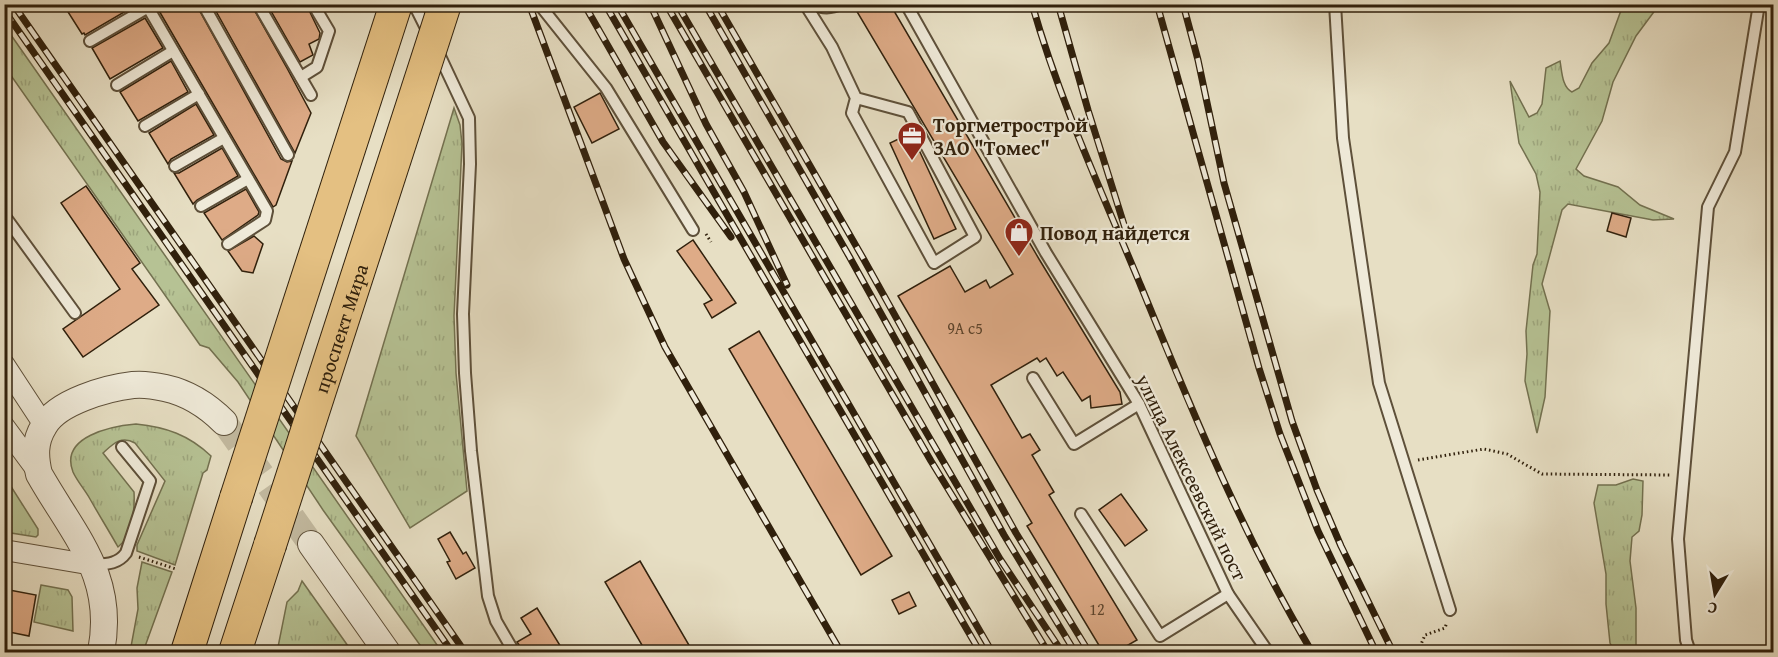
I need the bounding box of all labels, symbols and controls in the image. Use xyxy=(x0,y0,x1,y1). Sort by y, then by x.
place label: Торгметрострой ЗАО "Томес" xyxy=(933,110,1088,162)
office icon: Торгметрострой ЗАО "Томес" xyxy=(896,120,928,162)
shop icon: Повод найдется xyxy=(1003,216,1035,258)
place label: Повод найдется xyxy=(1040,218,1190,247)
street label: проспект Мира xyxy=(306,259,375,396)
house number: 9A c5 xyxy=(947,316,983,340)
street label: улица Алексеевский пост xyxy=(1129,368,1255,585)
north arrow xyxy=(1685,564,1745,624)
text: С xyxy=(1705,596,1719,621)
house number: 12 xyxy=(1089,597,1105,621)

